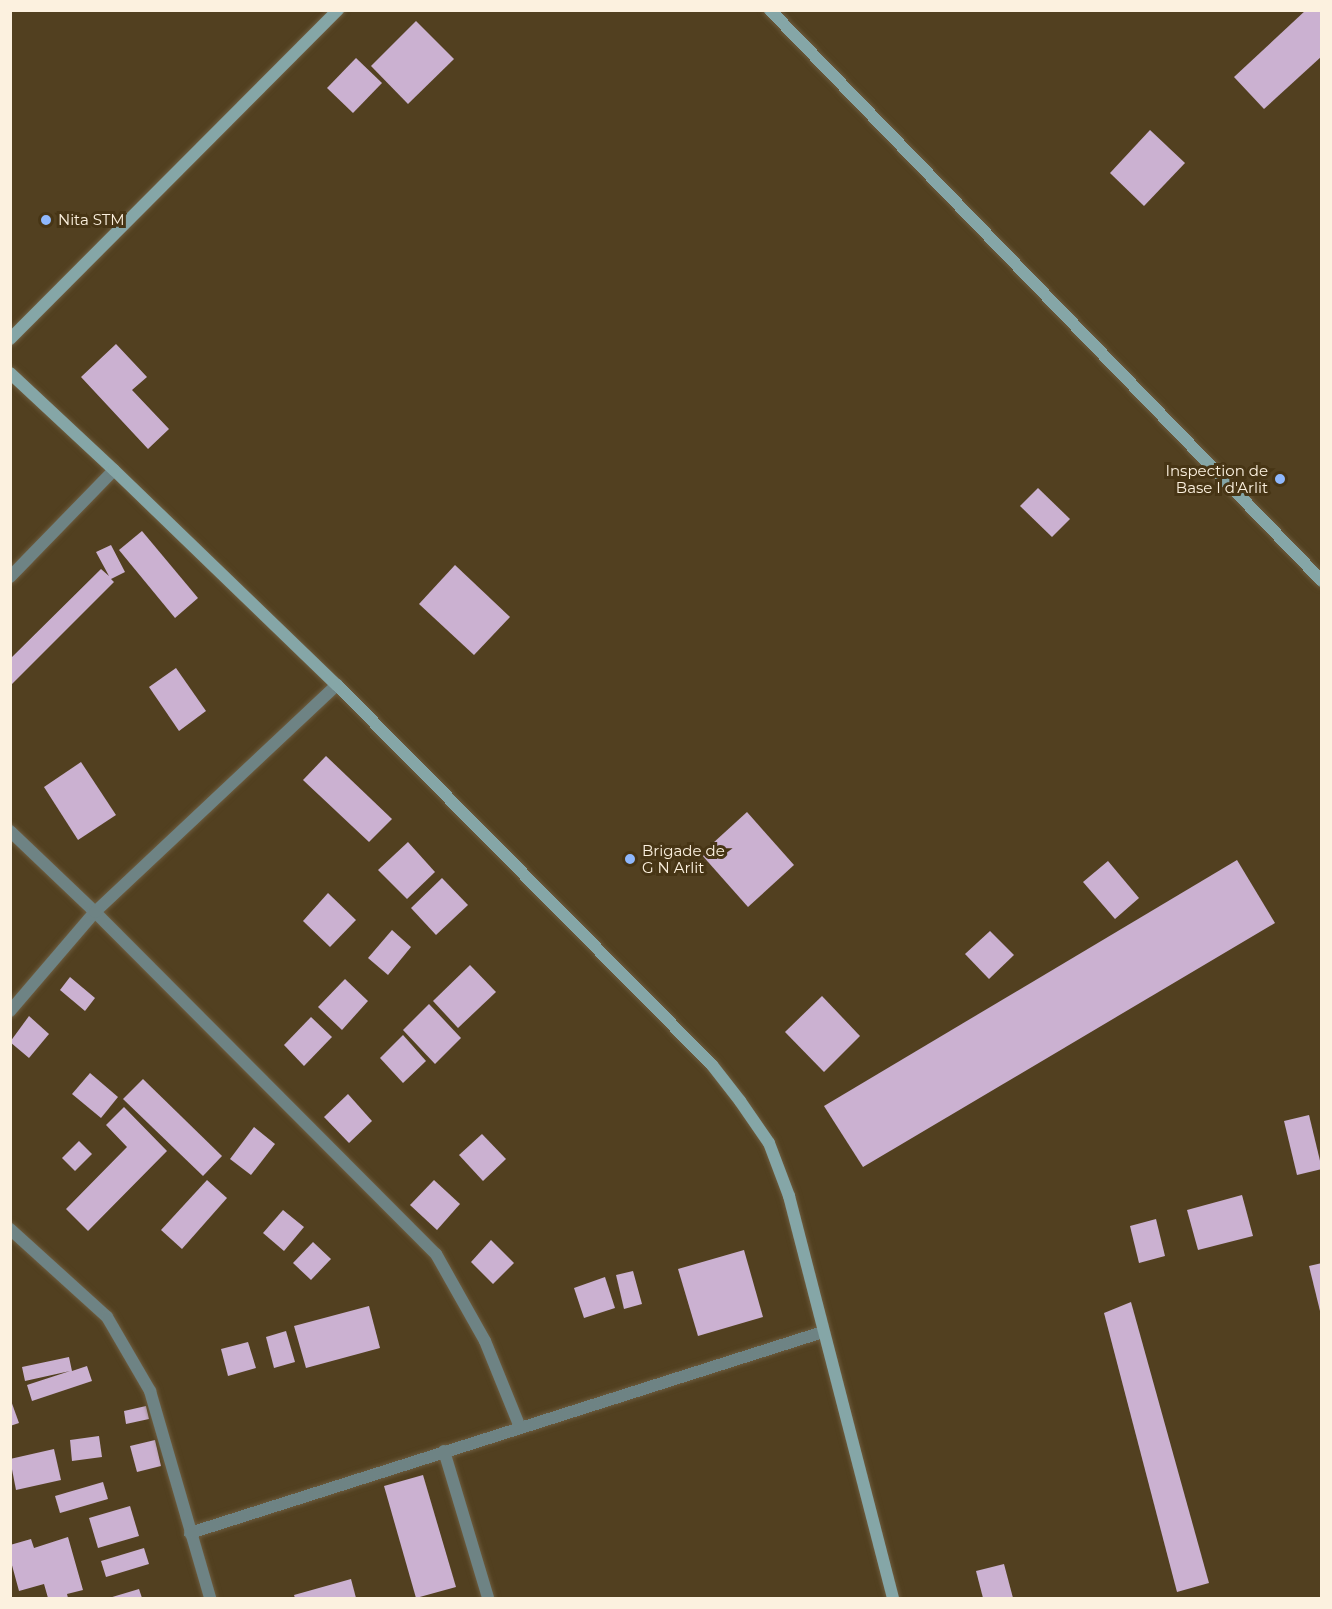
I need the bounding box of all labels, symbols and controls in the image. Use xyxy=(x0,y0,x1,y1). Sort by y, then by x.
place label: Nita STM xyxy=(58,211,125,229)
marker: Nita STM xyxy=(39,213,53,227)
place label: Inspection de Base I d'Arlit xyxy=(1165,461,1268,496)
marker: Inspection de Base I d'Arlit xyxy=(1273,472,1287,486)
place label: Brigade de G N Arlit xyxy=(642,841,725,876)
marker: Brigade de G N Arlit xyxy=(623,852,637,866)

